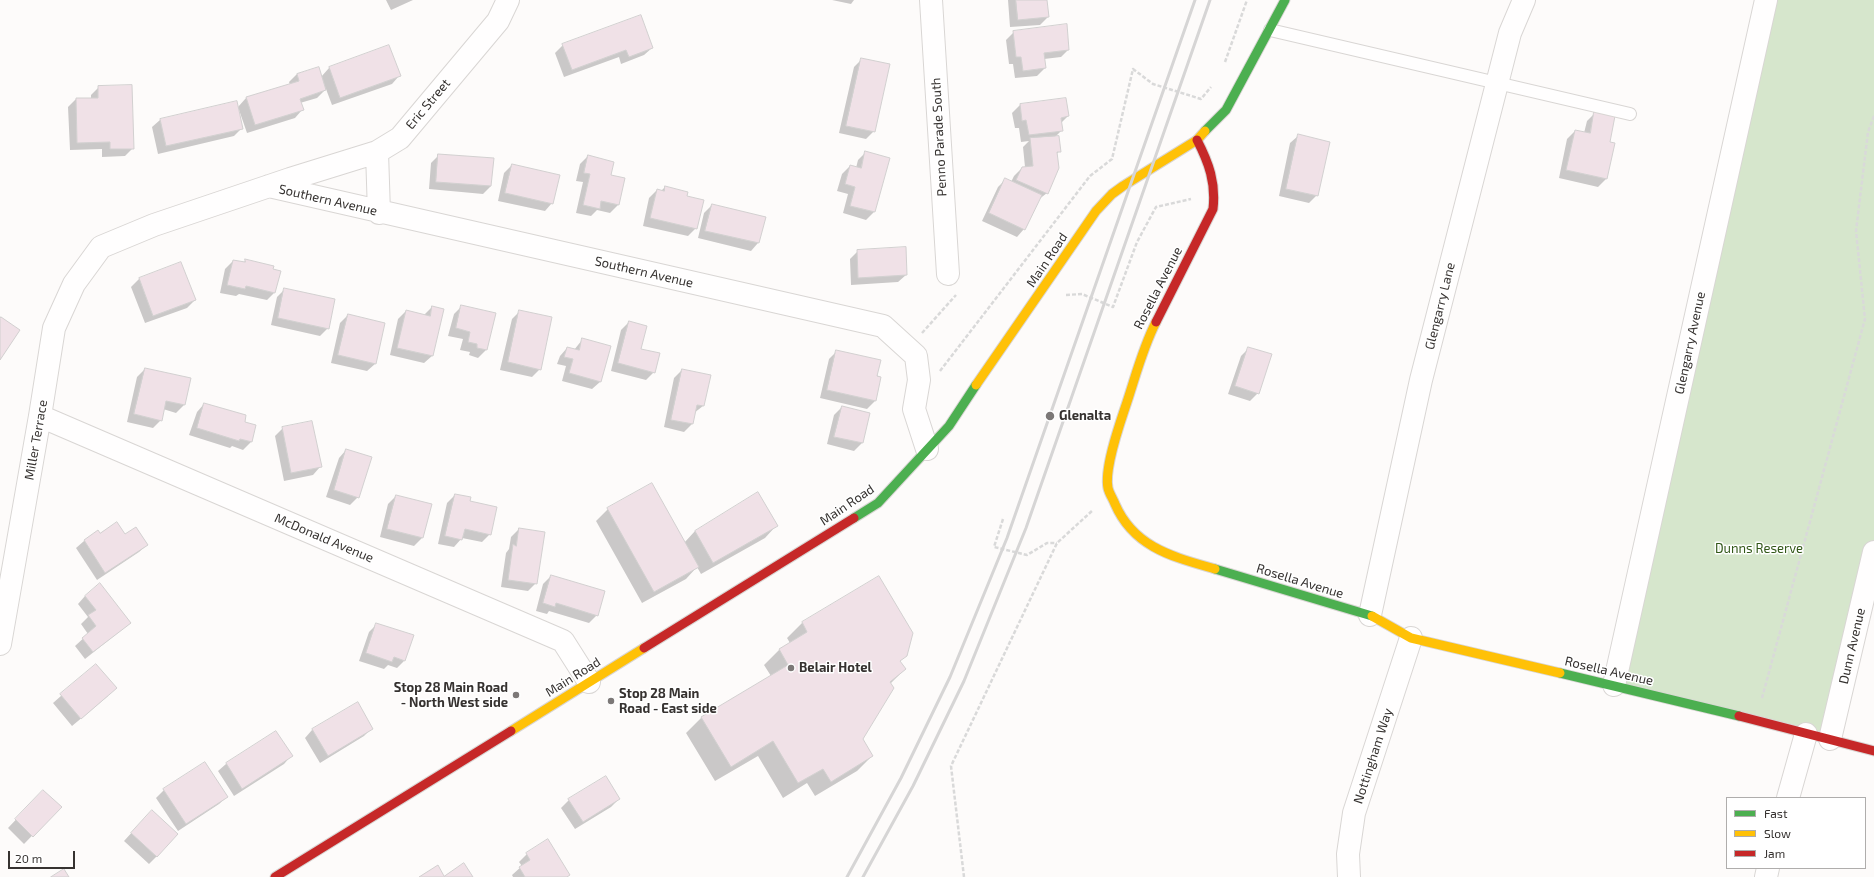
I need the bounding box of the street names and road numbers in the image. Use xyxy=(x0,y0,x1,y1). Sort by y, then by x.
street label: Eric Street xyxy=(402,76,454,132)
street label: Penno Parade South xyxy=(928,77,950,197)
street label: Southern Avenue xyxy=(277,181,379,219)
street label: Main Road xyxy=(1023,230,1071,290)
street label: Rosella Avenue xyxy=(1131,244,1185,332)
street label: Southern Avenue xyxy=(593,253,695,291)
street label: Glengarry Lane xyxy=(1422,261,1458,351)
street label: Glengarry Avenue xyxy=(1671,290,1709,396)
street label: Miller Terrace xyxy=(21,399,51,481)
street label: Main Road xyxy=(817,481,877,529)
street label: McDonald Avenue xyxy=(272,510,376,566)
street label: Rosella Avenue xyxy=(1255,560,1345,602)
street label: Dunn Avenue xyxy=(1836,606,1868,686)
street label: Rosella Avenue xyxy=(1563,653,1655,689)
street label: Main Road xyxy=(543,654,603,700)
street label: Nottingham Way xyxy=(1350,706,1396,806)

